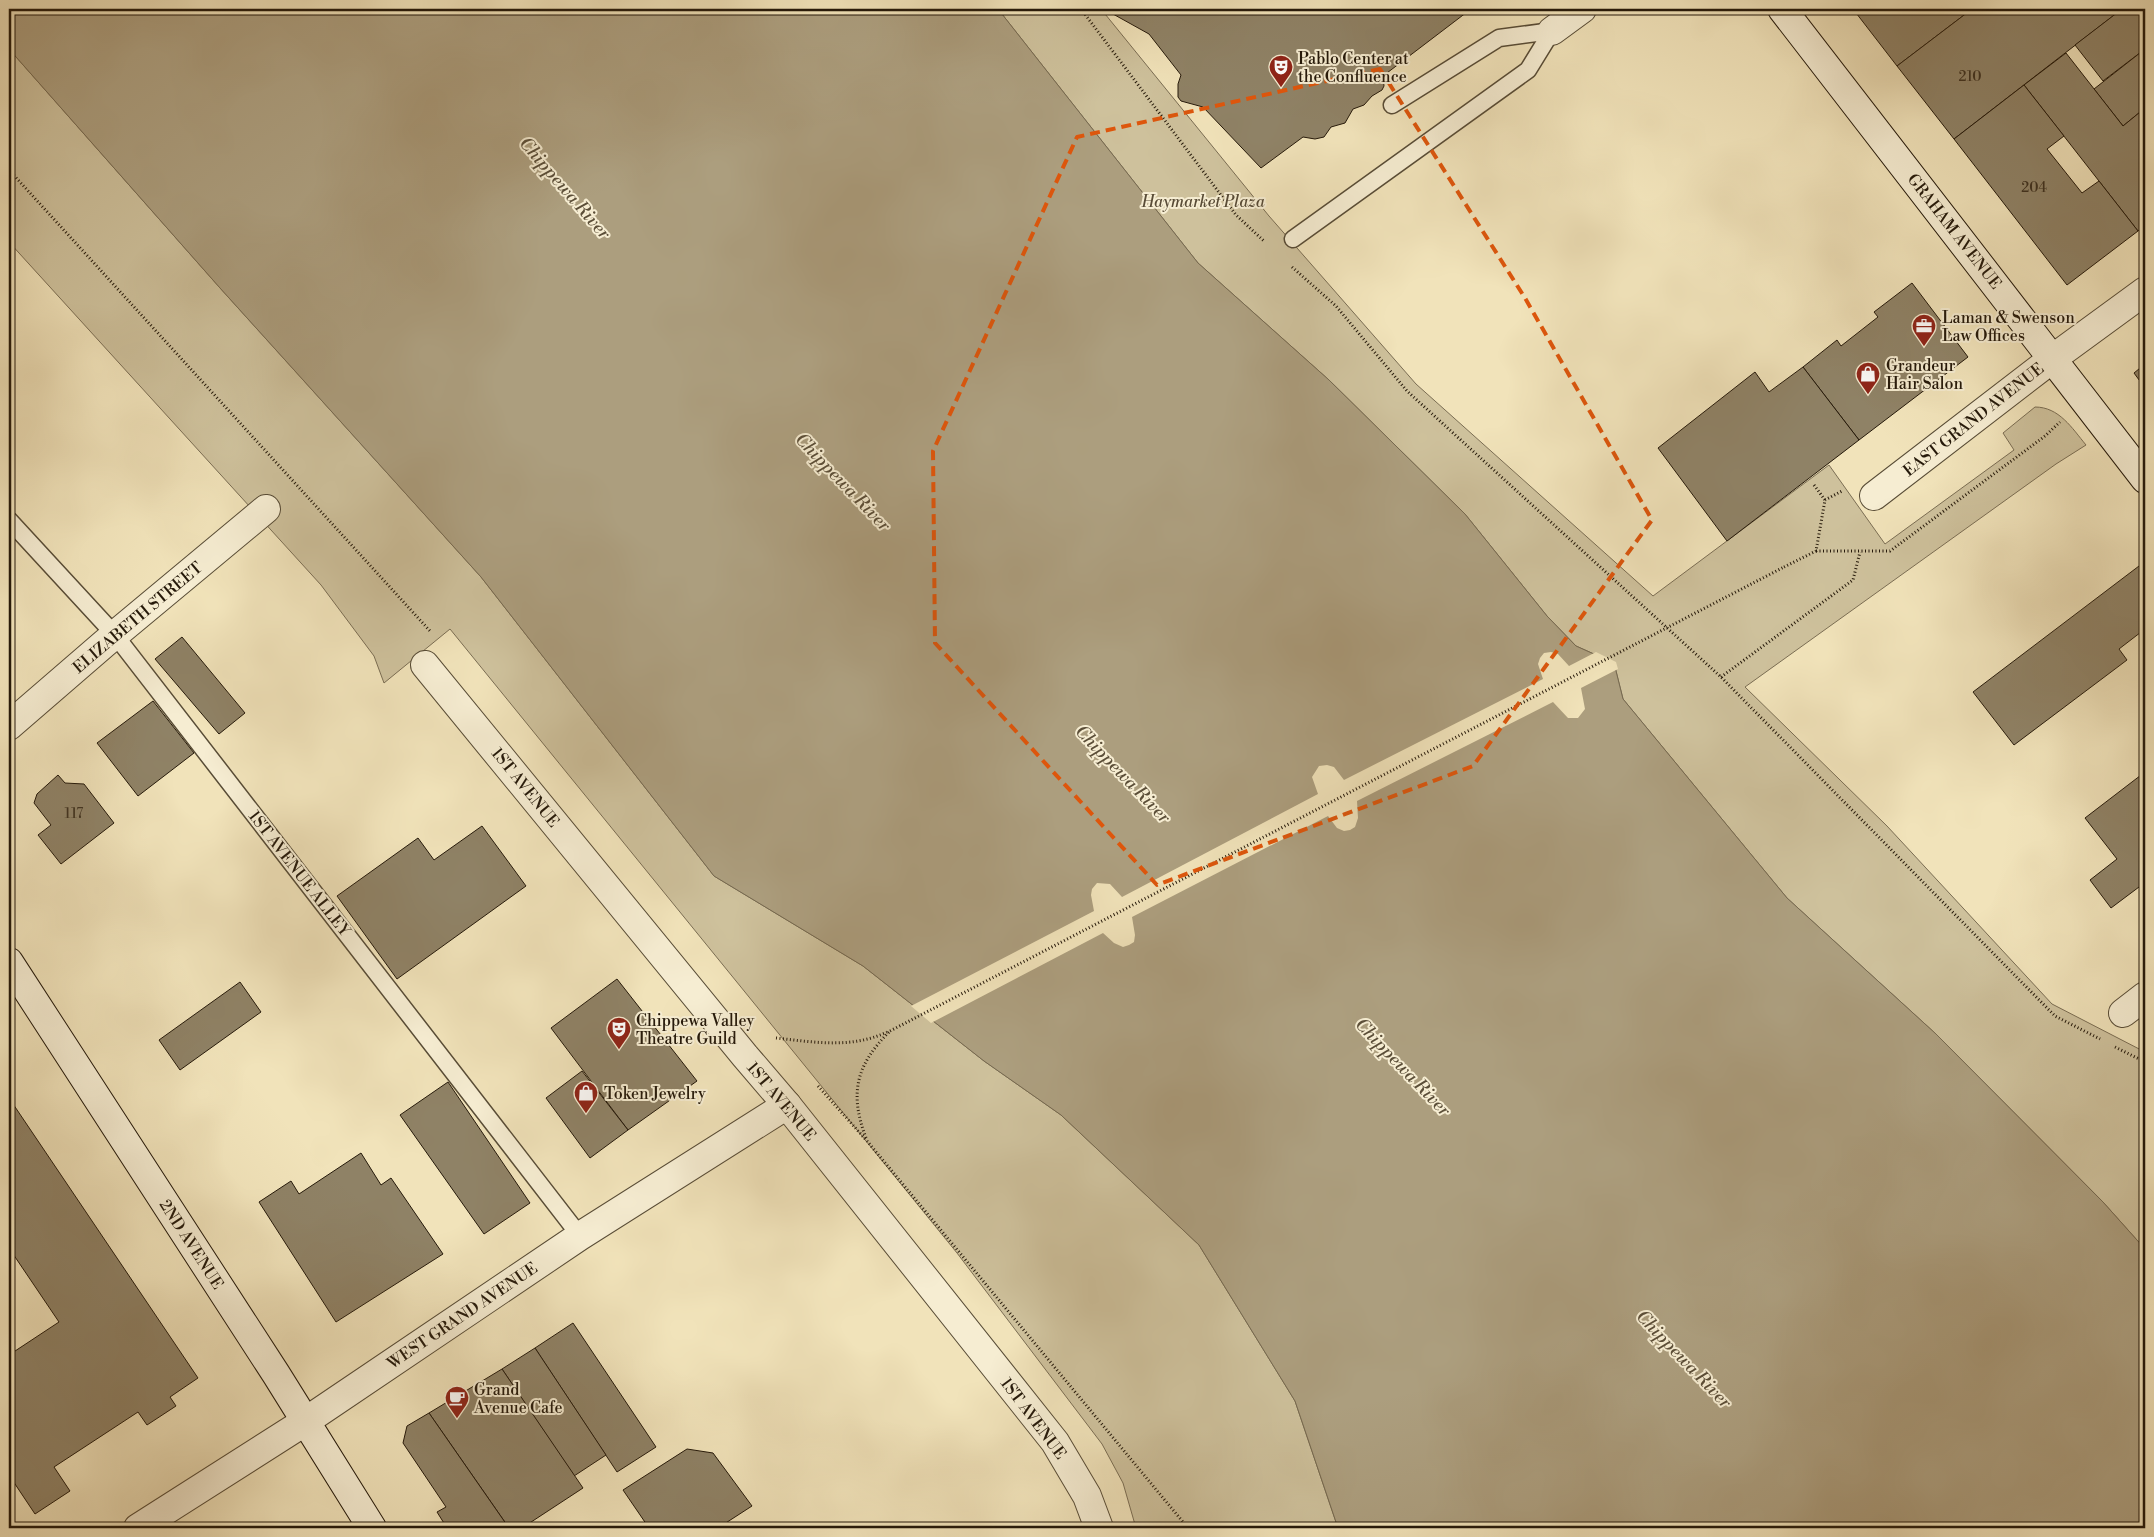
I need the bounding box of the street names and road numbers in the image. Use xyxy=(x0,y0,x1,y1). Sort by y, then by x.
street label: GRAHAM AVENUE xyxy=(1903,170,2006,293)
street label: EAST GRAND AVENUE xyxy=(1899,359,2048,481)
street label: ELIZABETH STREET xyxy=(69,558,207,678)
street label: 1ST AVENUE xyxy=(487,744,563,832)
street label: 1ST AVENUE ALLEY xyxy=(244,807,355,942)
street label: 1ST AVENUE xyxy=(742,1058,820,1145)
street label: 2ND AVENUE xyxy=(155,1196,228,1293)
street label: WEST GRAND AVENUE xyxy=(383,1258,541,1374)
street label: 1ST AVENUE xyxy=(996,1374,1070,1463)

